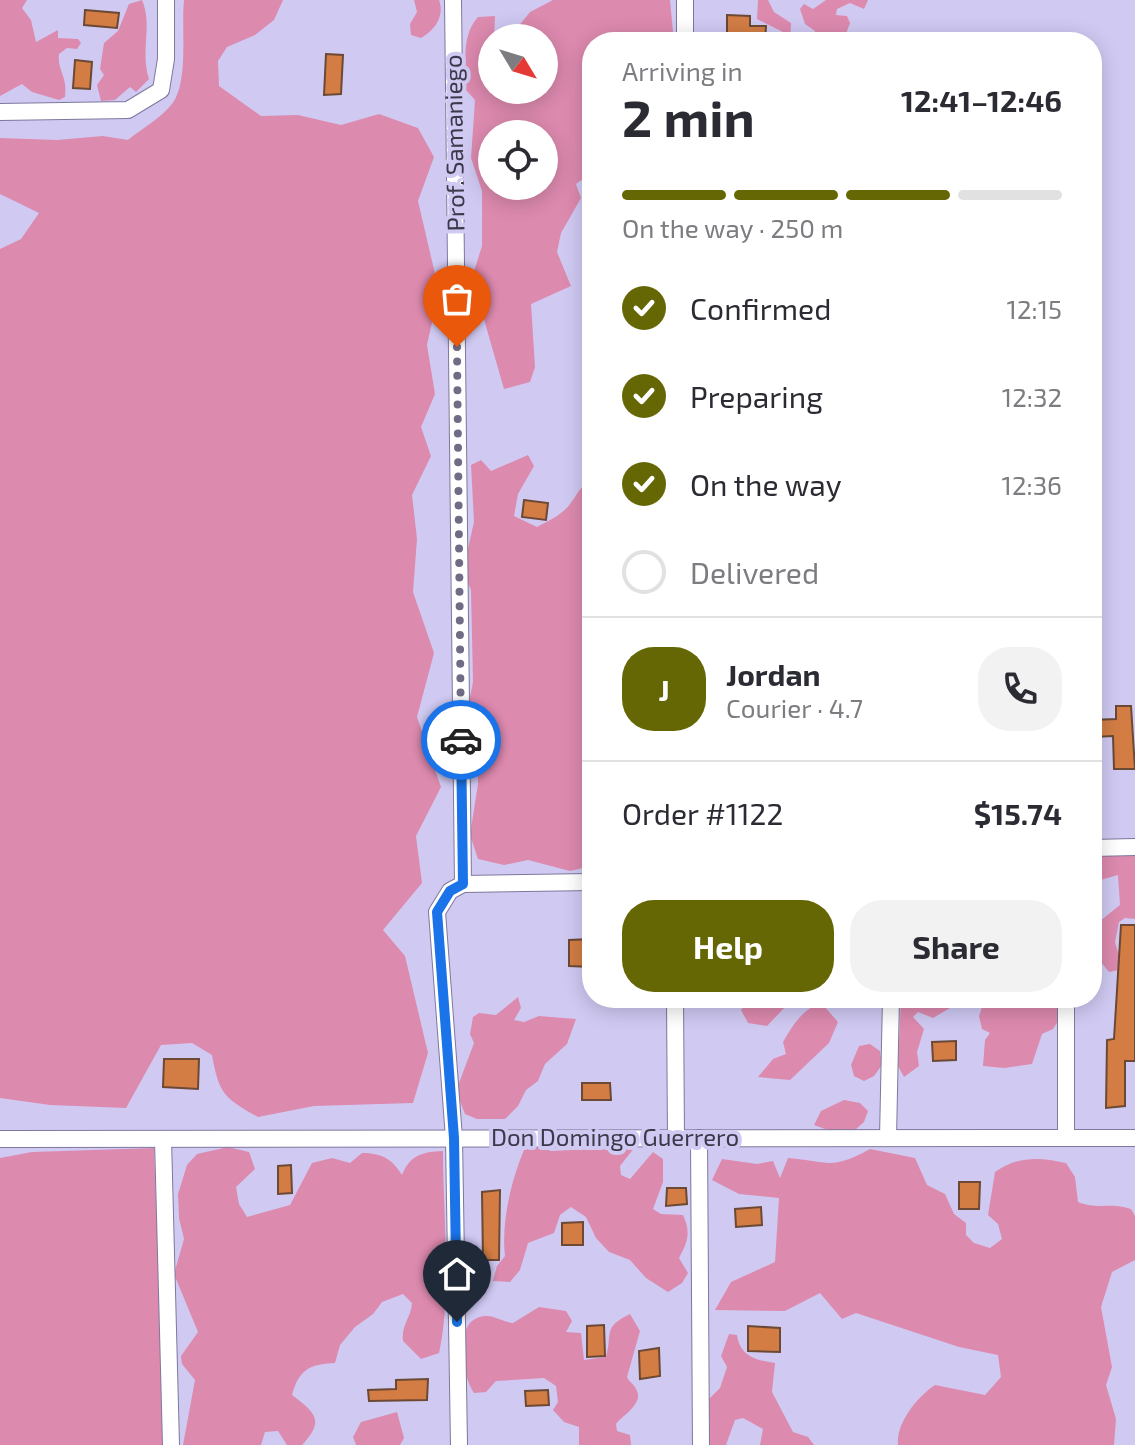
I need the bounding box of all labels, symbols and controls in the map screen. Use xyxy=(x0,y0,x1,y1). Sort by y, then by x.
north arrow xyxy=(478,24,558,104)
map controls xyxy=(478,24,558,200)
street label: Prof. Samaniego xyxy=(437,54,470,232)
text: Arriving in xyxy=(622,55,743,86)
text: 12:41–12:46 xyxy=(901,82,1062,118)
text: 2 min xyxy=(622,85,755,147)
button: locate xyxy=(478,120,558,200)
text: On the way · 250 m xyxy=(622,212,843,243)
pin xyxy=(423,265,491,347)
icon: bag xyxy=(435,277,479,321)
icon: check xyxy=(622,286,666,330)
text: Confirmed xyxy=(690,290,831,326)
text: 12:15 xyxy=(1007,293,1062,324)
icon: check xyxy=(622,374,666,418)
text: Preparing xyxy=(690,378,823,414)
text: 12:32 xyxy=(1002,381,1062,412)
icon: check xyxy=(622,462,666,506)
text: On the way xyxy=(690,466,842,502)
text: 12:36 xyxy=(1002,469,1062,500)
text: Delivered xyxy=(690,554,819,590)
button: phone xyxy=(978,647,1062,731)
text: Jordan xyxy=(726,656,821,692)
text: J xyxy=(658,671,670,707)
text: Courier · 4.7 xyxy=(726,692,863,723)
courier xyxy=(421,700,501,780)
icon: car xyxy=(439,718,483,762)
text: Order #1122 xyxy=(622,795,783,831)
text: $15.74 xyxy=(974,795,1062,831)
button: Help xyxy=(622,900,834,992)
button: Share xyxy=(850,900,1062,992)
street label: Don Domingo Guerrero xyxy=(491,1122,739,1151)
pin xyxy=(423,1240,491,1322)
icon: home xyxy=(435,1252,479,1296)

